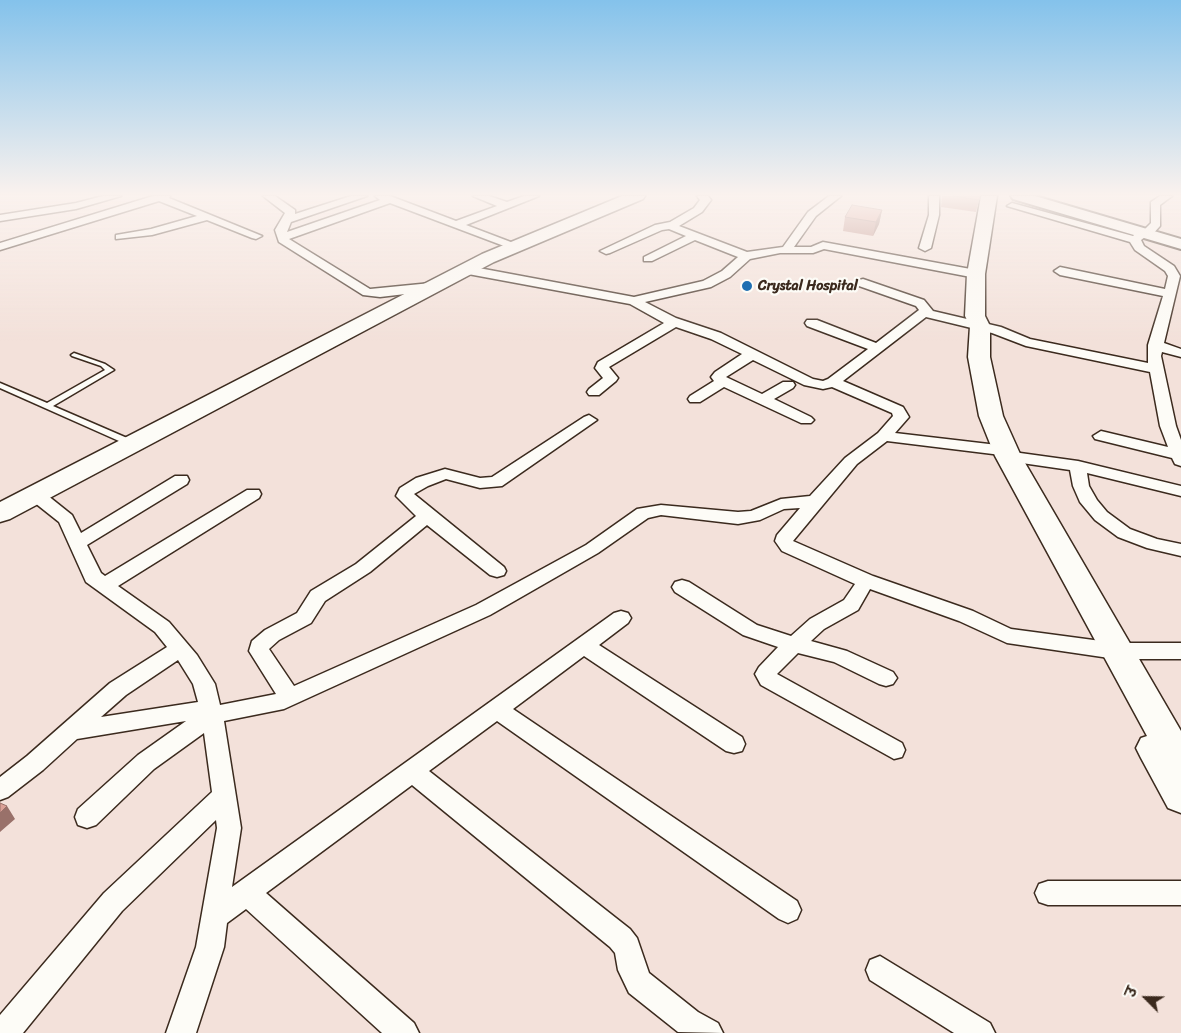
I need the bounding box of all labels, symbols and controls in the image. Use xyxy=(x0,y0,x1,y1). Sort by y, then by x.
place label: Crystal Hospital xyxy=(758,278,858,294)
marker: Crystal Hospital xyxy=(740,279,754,293)
north arrow xyxy=(1121,973,1171,1023)
text: उ xyxy=(1118,983,1145,1001)

